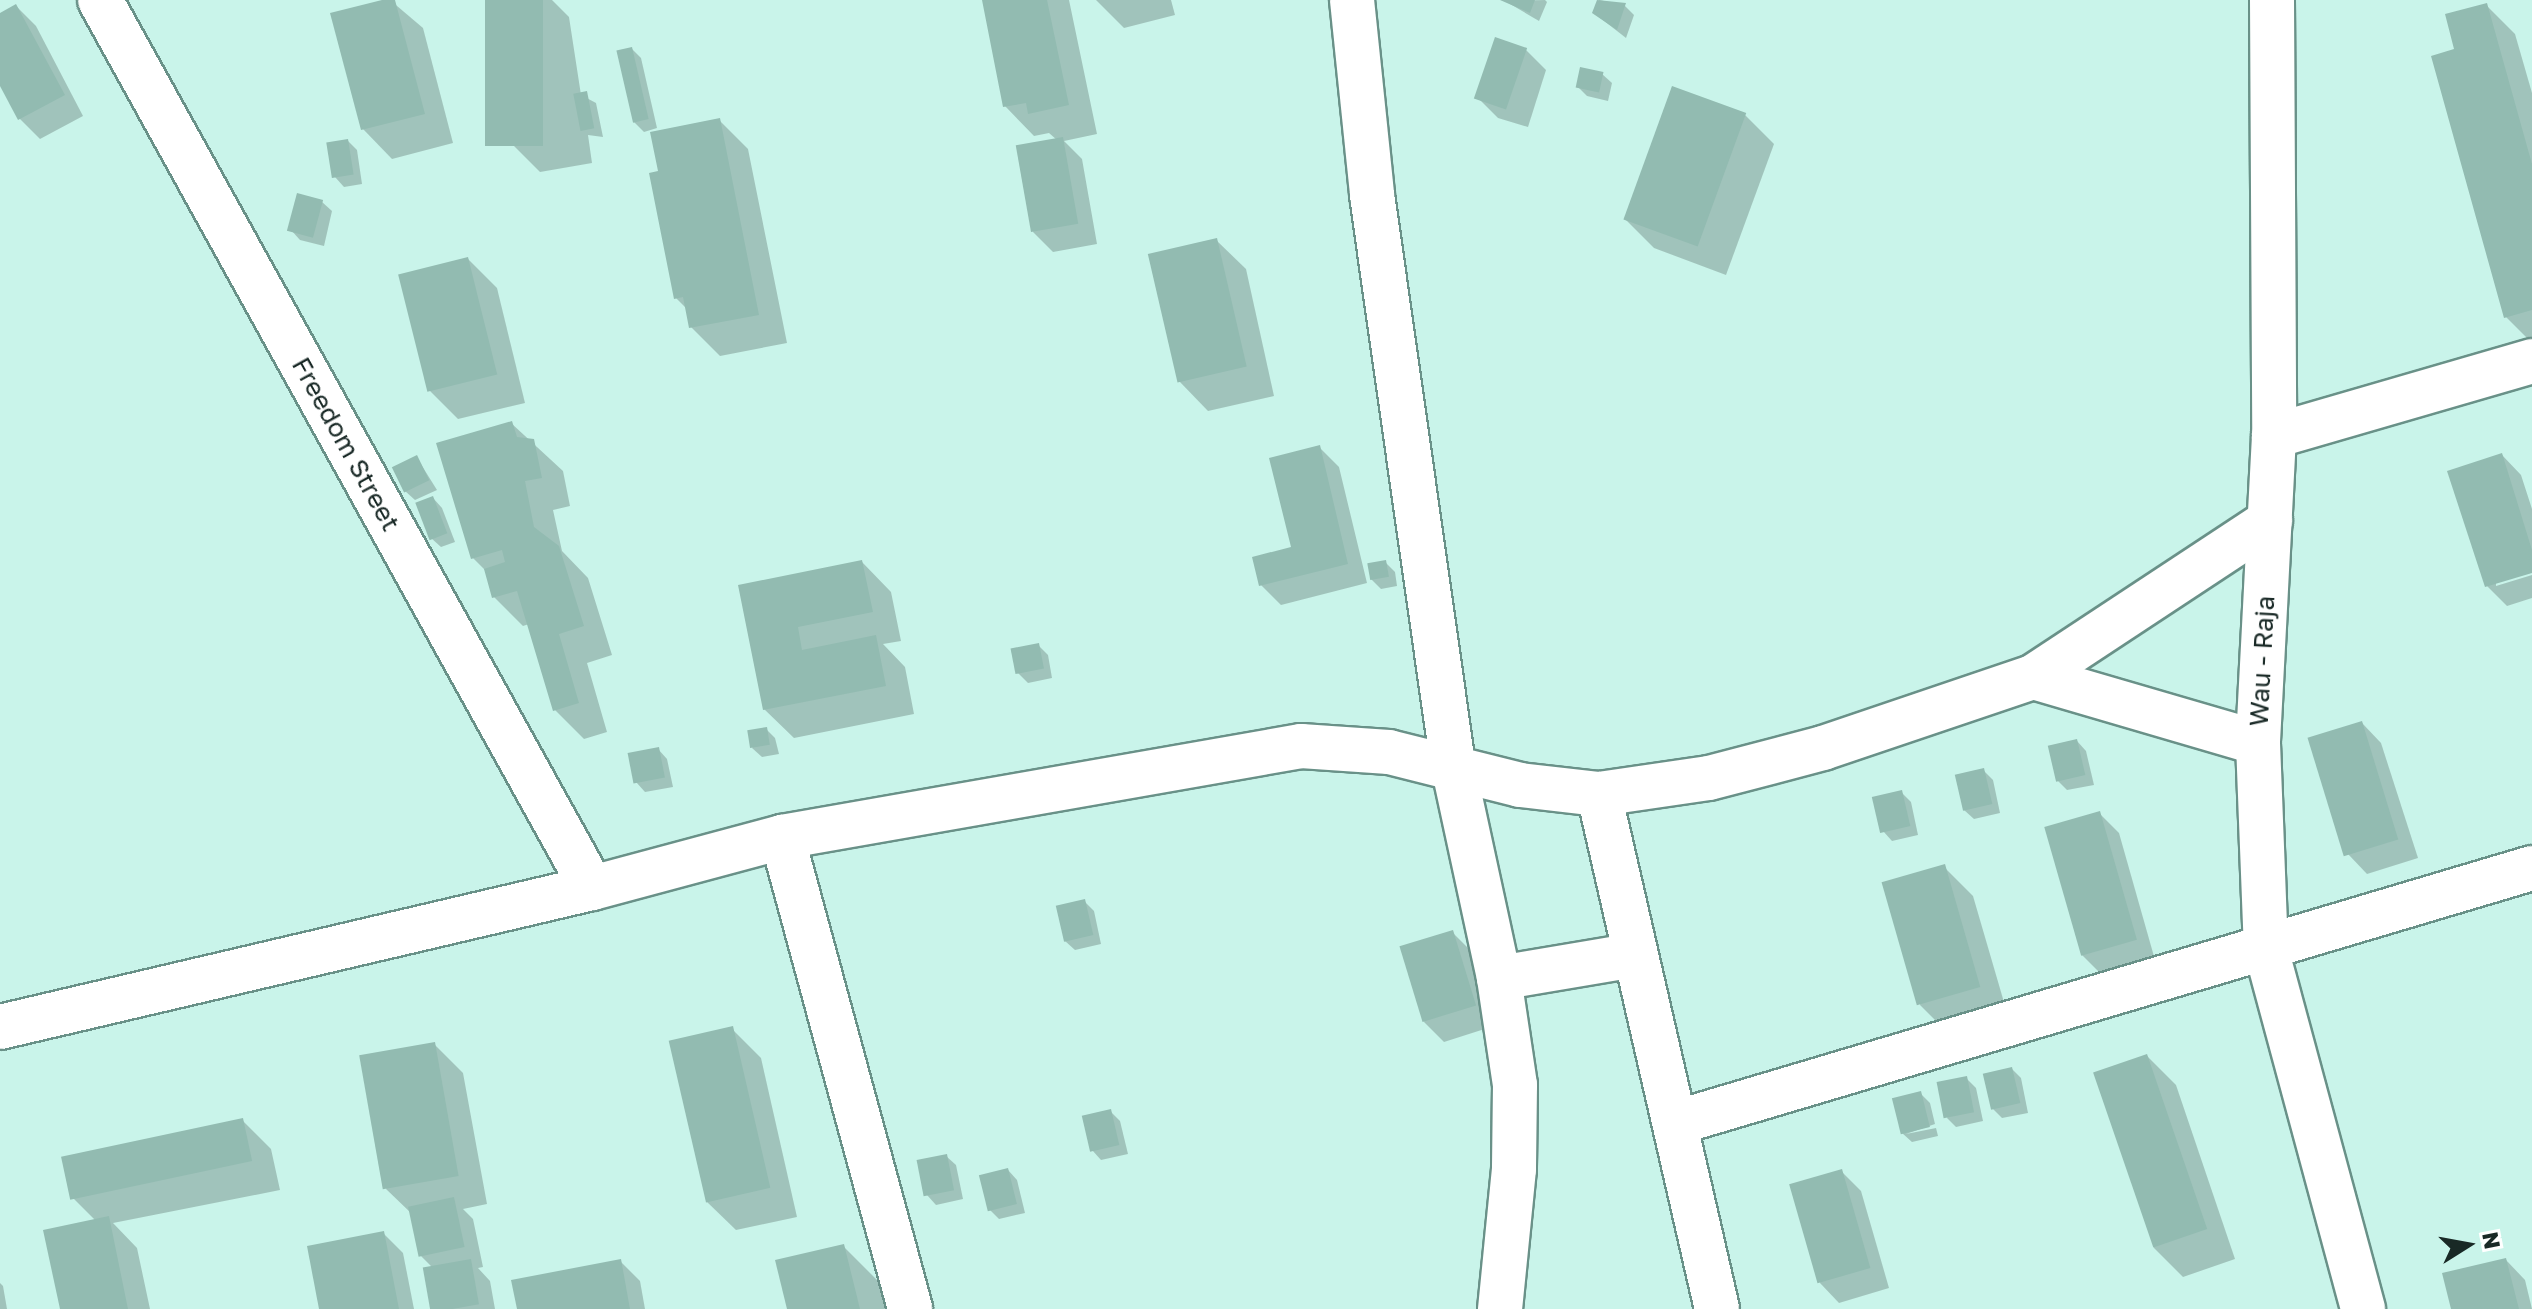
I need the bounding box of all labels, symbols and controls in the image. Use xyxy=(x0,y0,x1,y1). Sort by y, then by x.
street label: Freedom Street xyxy=(285,352,407,536)
street label: Wau - Raja xyxy=(2243,595,2281,727)
north arrow xyxy=(2428,1205,2508,1285)
text: N xyxy=(2477,1230,2507,1251)

